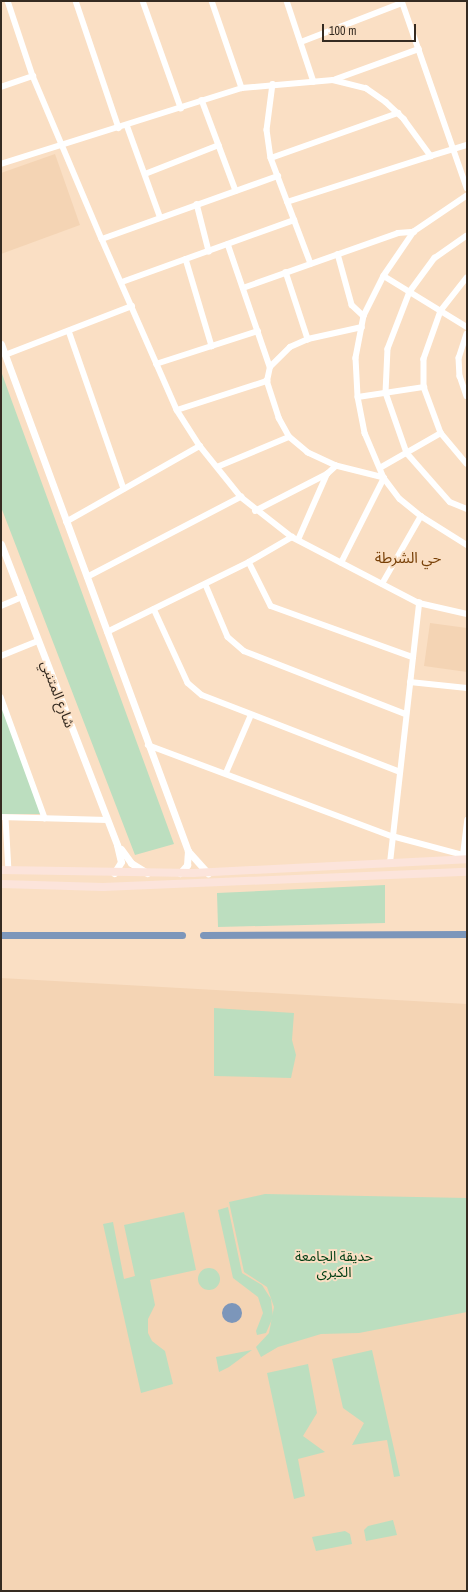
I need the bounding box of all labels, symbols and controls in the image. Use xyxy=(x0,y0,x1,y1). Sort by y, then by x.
scale bar xyxy=(324,16,418,42)
text: 100 m xyxy=(329,23,356,39)
district label: حي الشرطة xyxy=(375,549,441,567)
street label: شارع المتنبي xyxy=(37,658,79,730)
park label: حديقة الجامعة الكبرى xyxy=(295,1248,373,1280)

